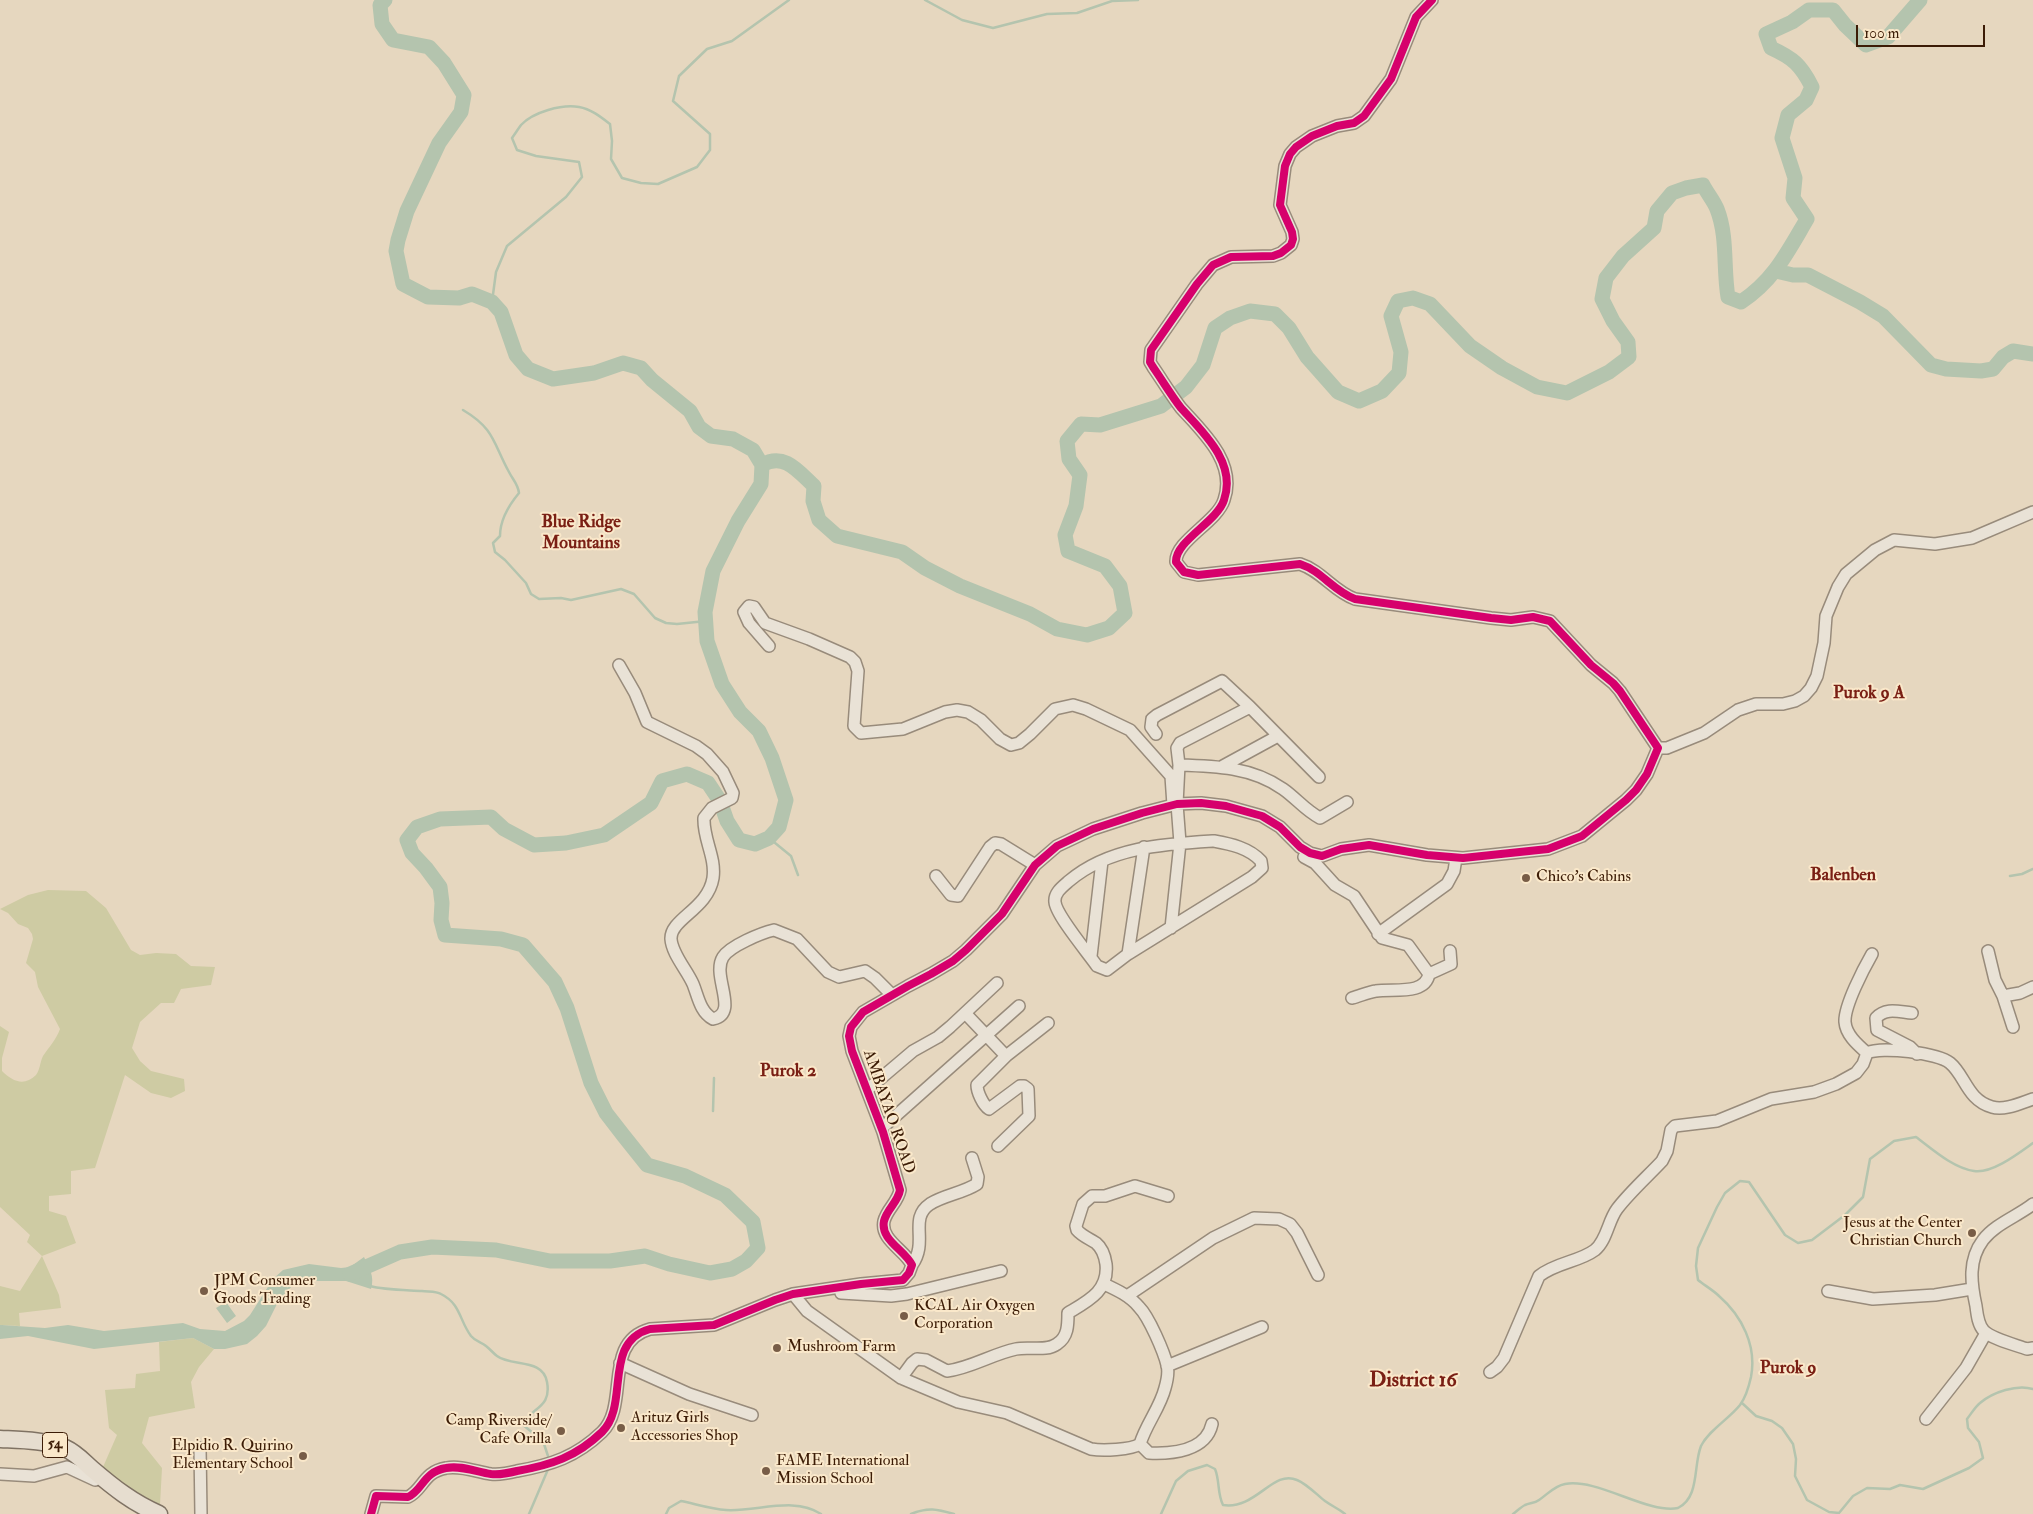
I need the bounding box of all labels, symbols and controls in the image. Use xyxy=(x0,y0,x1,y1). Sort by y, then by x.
scale bar xyxy=(1858,15,1987,47)
text: 100 m xyxy=(1864,24,1899,43)
district label: Blue Ridge Mountains xyxy=(541,512,621,554)
district label: Purok 9 A xyxy=(1833,683,1905,705)
district label: Balenben xyxy=(1810,865,1876,887)
place label: Chico's Cabins xyxy=(1536,868,1631,888)
marker: Chico's Cabins xyxy=(1520,872,1532,884)
street label: AMBAYAO ROAD xyxy=(858,1048,918,1176)
district label: Purok 2 xyxy=(760,1061,816,1083)
place label: Jesus at the Center Christian Church xyxy=(1843,1214,1962,1252)
marker: Jesus at the Center Christian Church xyxy=(1966,1227,1978,1239)
place label: JPM Consumer Goods Trading xyxy=(214,1272,315,1310)
marker: JPM Consumer Goods Trading xyxy=(198,1285,210,1297)
place label: KCAL Air Oxygen Corporation xyxy=(914,1297,1035,1335)
marker: KCAL Air Oxygen Corporation xyxy=(898,1310,910,1322)
place label: Mushroom Farm xyxy=(787,1338,896,1358)
marker: Mushroom Farm xyxy=(771,1342,783,1354)
district label: Purok 9 xyxy=(1760,1358,1816,1380)
district label: District 16 xyxy=(1369,1368,1457,1394)
place label: Arituz Girls Accessories Shop xyxy=(631,1409,738,1447)
place label: Camp Riverside/ Cafe Orilla xyxy=(446,1412,551,1450)
marker: Arituz Girls Accessories Shop xyxy=(615,1422,627,1434)
marker: Camp Riverside/ Cafe Orilla xyxy=(555,1425,567,1437)
road number: 54 xyxy=(42,1432,68,1458)
place label: Elpidio R. Quirino Elementary School xyxy=(172,1437,293,1475)
marker: Elpidio R. Quirino Elementary School xyxy=(297,1450,309,1462)
place label: FAME International Mission School xyxy=(776,1452,909,1490)
marker: FAME International Mission School xyxy=(760,1465,772,1477)

